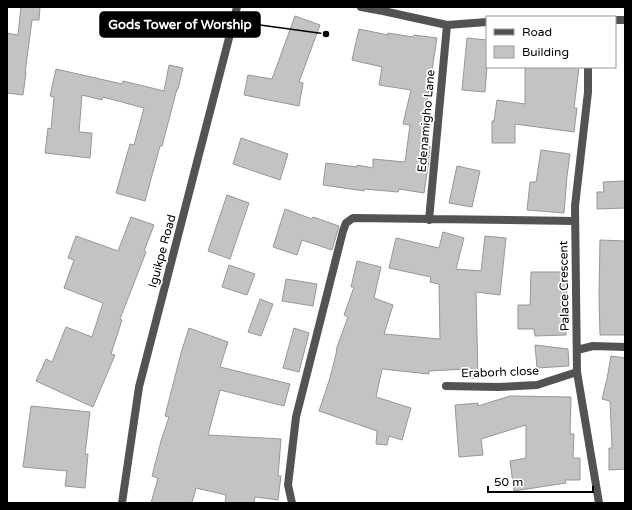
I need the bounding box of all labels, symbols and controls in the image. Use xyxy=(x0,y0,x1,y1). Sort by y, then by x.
callout: Gods Tower of Worship xyxy=(100,12,260,37)
legend xyxy=(486,16,616,68)
text: Gods Tower of Worship xyxy=(108,17,252,33)
text: Road xyxy=(522,25,552,39)
text: Building xyxy=(522,45,569,59)
street label: Edenamigho Lane xyxy=(415,69,437,173)
street label: Iguikpe Road xyxy=(145,213,179,289)
street label: Palace Crescent xyxy=(556,240,572,331)
street label: Eraborh close xyxy=(461,364,539,380)
scale bar xyxy=(488,468,593,494)
text: 50 m xyxy=(494,475,523,489)

